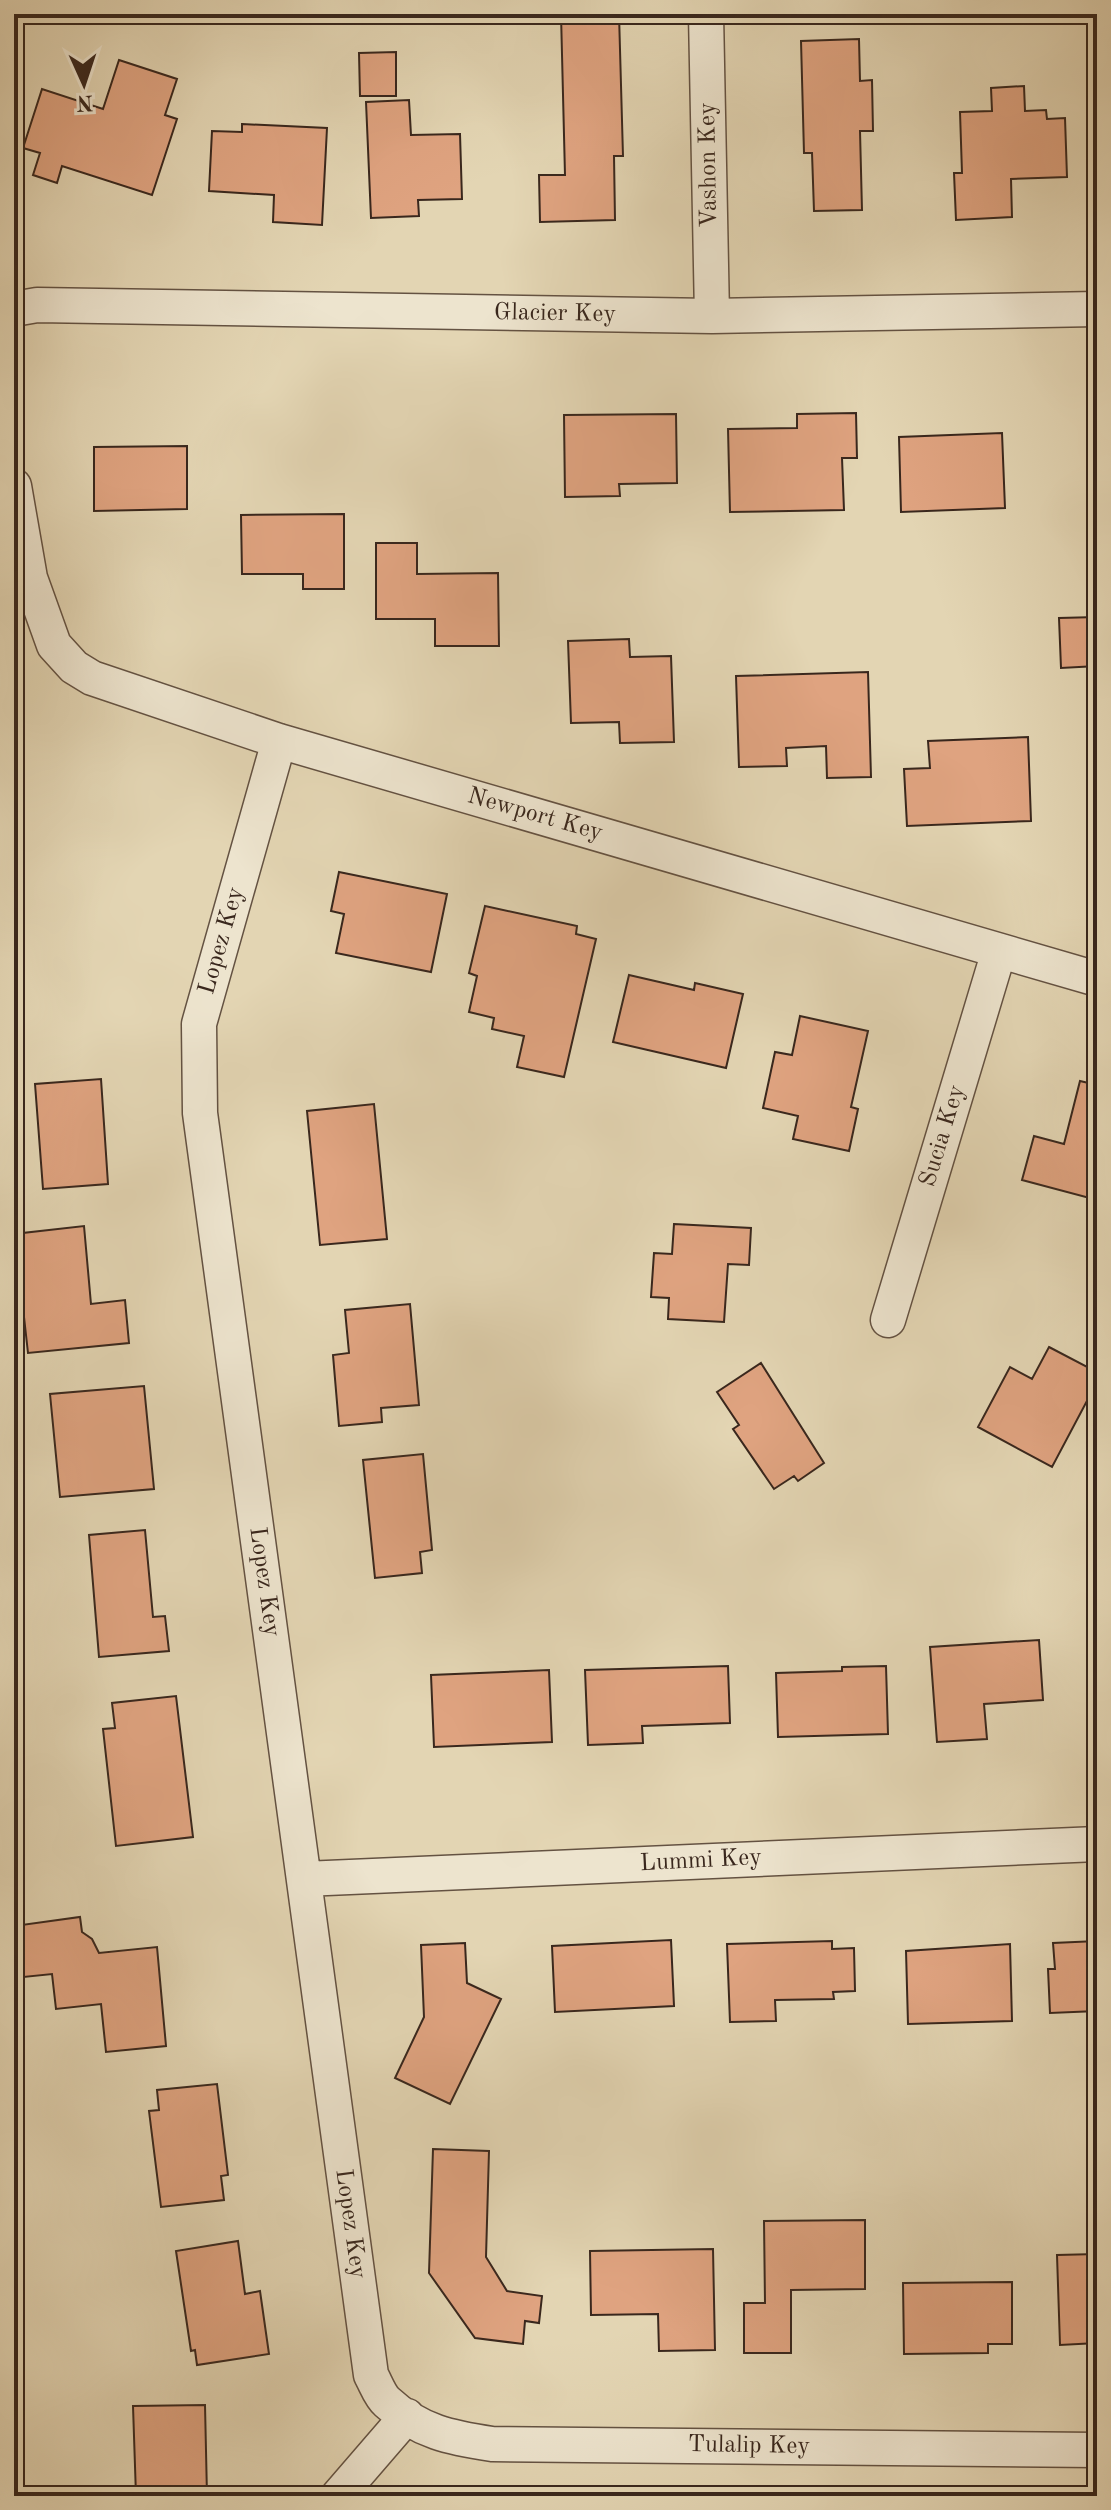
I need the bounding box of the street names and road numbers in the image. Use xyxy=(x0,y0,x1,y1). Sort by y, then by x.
street label: Vashon Key xyxy=(696,102,722,228)
street label: Glacier Key xyxy=(494,301,617,327)
street label: Newport Key xyxy=(465,784,606,846)
street label: Lopez Key xyxy=(195,884,249,997)
street label: Sucia Key xyxy=(916,1082,970,1190)
street label: Lopez Key xyxy=(244,1526,284,1639)
street label: Lummi Key xyxy=(639,1846,763,1876)
street label: Lopez Key xyxy=(330,2168,370,2281)
street label: Tulalip Key xyxy=(688,2433,811,2459)

